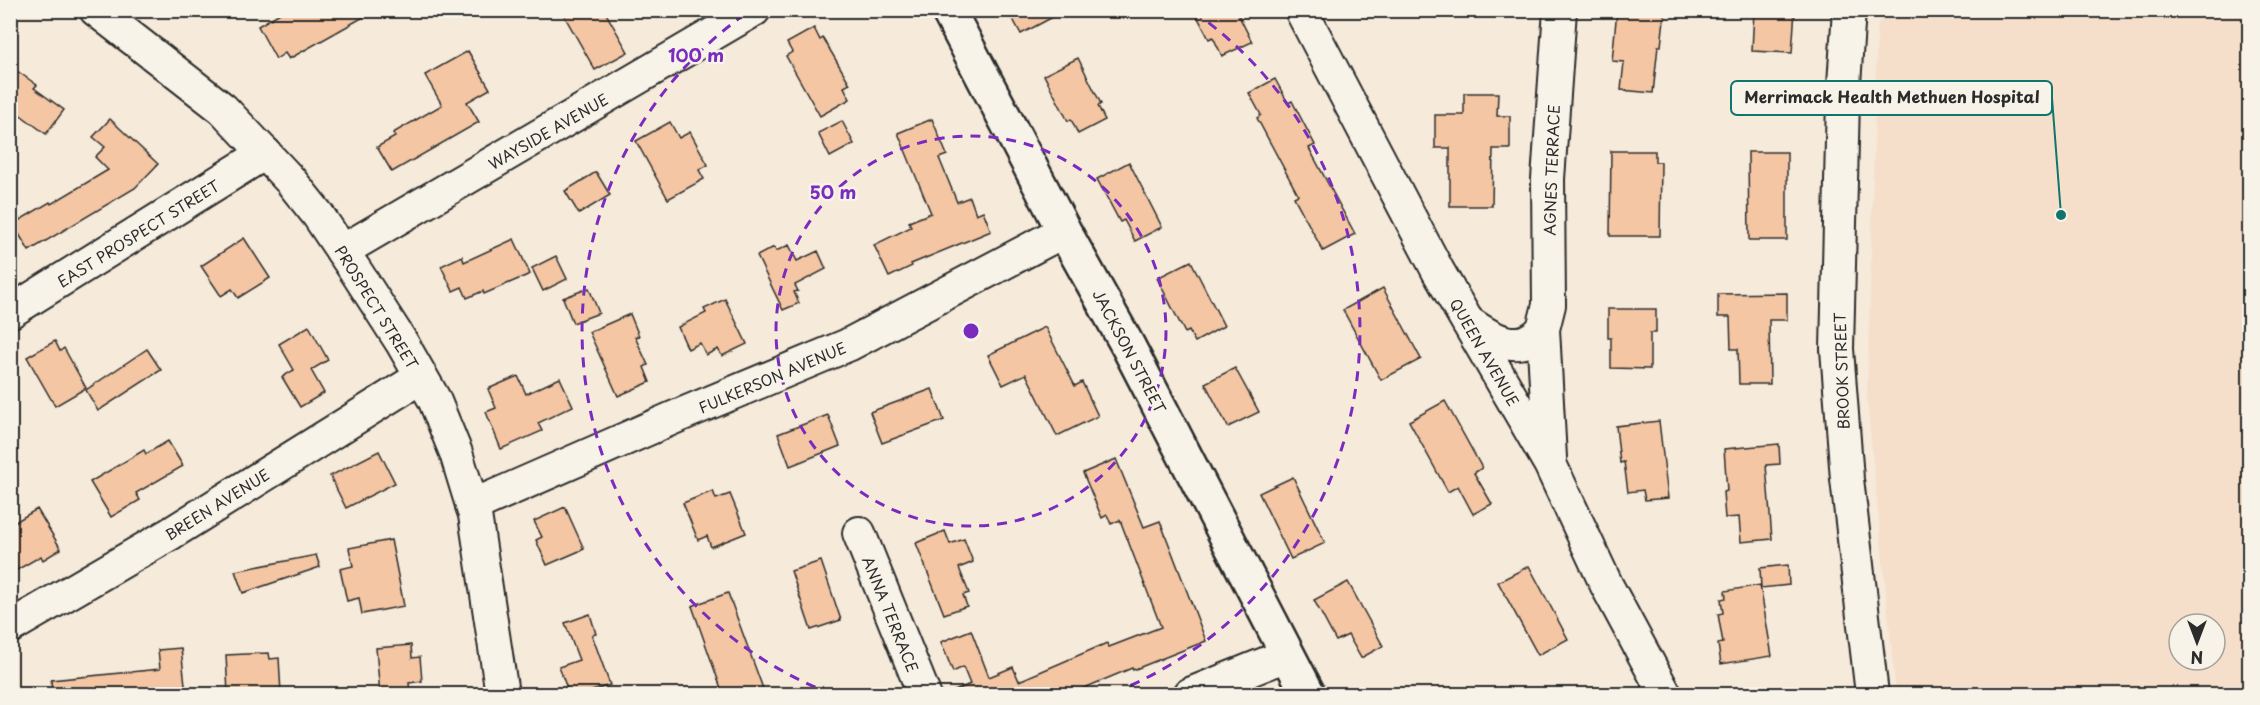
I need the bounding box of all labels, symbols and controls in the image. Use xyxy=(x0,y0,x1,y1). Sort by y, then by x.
text: 100 m xyxy=(668,41,724,68)
callout: Merrimack Health Methuen Hospital xyxy=(1731,81,2052,115)
text: Merrimack Health Methuen Hospital xyxy=(1744,84,2040,108)
street label: WAYSIDE AVENUE xyxy=(484,87,612,175)
street label: AGNES TERRACE xyxy=(1537,104,1565,236)
street label: EAST PROSPECT STREET xyxy=(52,173,224,292)
text: 50 m xyxy=(810,178,856,205)
street label: PROSPECT STREET xyxy=(330,241,425,374)
street label: JACKSON STREET xyxy=(1088,285,1173,418)
street label: QUEEN AVENUE xyxy=(1445,294,1525,410)
street label: BROOK STREET xyxy=(1827,311,1855,430)
centre of rings xyxy=(961,321,981,341)
street label: FULKERSON AVENUE xyxy=(695,335,849,419)
street label: BREEN AVENUE xyxy=(160,463,274,545)
street label: ANNA TERRACE xyxy=(857,552,925,676)
north arrow xyxy=(2167,612,2227,672)
text: N xyxy=(2191,646,2203,670)

